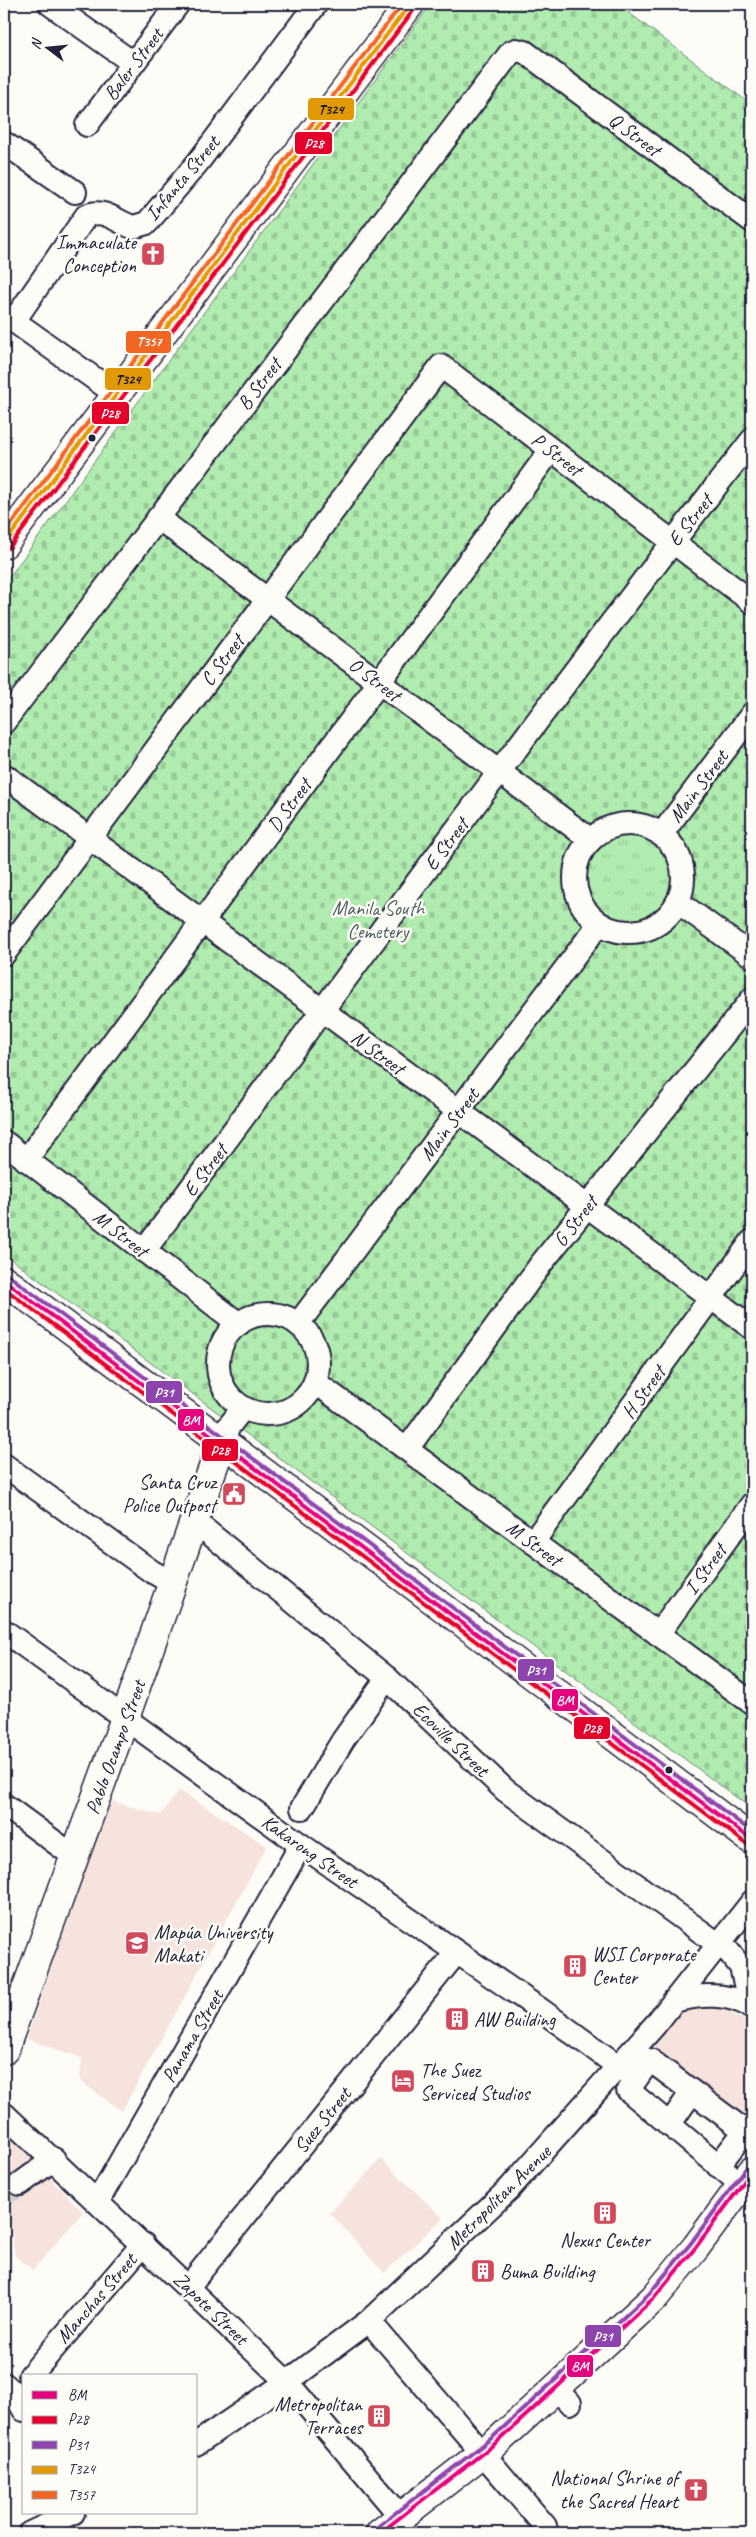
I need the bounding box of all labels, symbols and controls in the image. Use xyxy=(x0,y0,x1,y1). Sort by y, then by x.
street label: Baler Street xyxy=(98,21,170,105)
north arrow xyxy=(22,22,72,72)
text: N xyxy=(27,36,46,51)
line badge: T324 xyxy=(307,97,355,121)
text: T324 xyxy=(318,101,345,118)
street label: Q Street xyxy=(604,107,668,164)
street label: Infanta Street xyxy=(140,129,227,226)
line badge: P28 xyxy=(294,131,333,155)
text: P28 xyxy=(304,135,325,152)
place label: Immaculate Conception xyxy=(56,230,137,278)
church icon: Immaculate Conception xyxy=(140,241,166,267)
line badge: T357 xyxy=(125,330,172,354)
text: T357 xyxy=(136,333,163,350)
street label: B Street xyxy=(232,351,289,415)
line badge: T324 xyxy=(104,367,152,391)
text: T324 xyxy=(115,371,142,388)
line badge: P28 xyxy=(91,401,130,425)
text: P28 xyxy=(100,405,121,422)
street label: P Street xyxy=(526,427,590,484)
unlabelled marker xyxy=(87,433,97,443)
street label: E Street xyxy=(662,487,720,551)
street label: C Street xyxy=(195,627,252,691)
street label: O Street xyxy=(344,652,408,709)
street label: Main Street xyxy=(663,743,735,827)
street label: D Street xyxy=(262,771,319,837)
street label: E Street xyxy=(419,811,476,875)
park label: Manila South Cemetery xyxy=(332,896,426,944)
street label: N Street xyxy=(346,1025,412,1082)
street label: Main Street xyxy=(414,1081,486,1165)
street label: E Street xyxy=(178,1137,235,1201)
street label: G Street xyxy=(548,1188,605,1252)
street label: M Street xyxy=(88,1204,156,1265)
street label: H Street xyxy=(616,1358,673,1424)
line badge: P31 xyxy=(145,1380,183,1404)
text: P31 xyxy=(154,1384,175,1401)
line badge: BM xyxy=(177,1408,205,1432)
text: BM xyxy=(182,1412,202,1429)
line badge: P28 xyxy=(201,1438,239,1462)
text: P28 xyxy=(210,1442,231,1459)
place label: Santa Cruz Police Outpost xyxy=(123,1470,219,1518)
public building icon: Santa Cruz Police Outpost xyxy=(221,1481,247,1507)
street label: M Street xyxy=(501,1515,569,1574)
street label: I Street xyxy=(679,1536,734,1599)
line badge: P31 xyxy=(517,1658,555,1682)
text: P31 xyxy=(526,1662,547,1679)
street label: Pablo Ocampo Street xyxy=(80,1675,152,1818)
line badge: BM xyxy=(551,1688,579,1712)
text: BM xyxy=(556,1692,576,1709)
street label: Ecoville Street xyxy=(407,1697,496,1783)
line badge: P28 xyxy=(573,1716,611,1740)
text: P28 xyxy=(582,1720,603,1737)
unlabelled marker xyxy=(664,1765,674,1775)
street label: Kakarong Street xyxy=(257,1809,365,1895)
place label: Mapúa University Makati xyxy=(154,1920,275,1968)
school or university icon: Mapúa University Makati xyxy=(124,1930,150,1956)
place label: WSI Corporate Center xyxy=(592,1942,697,1990)
building icon: WSI Corporate Center xyxy=(562,1953,588,1979)
street label: Panama Street xyxy=(156,1983,230,2087)
building icon: AW Building xyxy=(444,2006,470,2032)
place label: AW Building xyxy=(474,2007,556,2032)
place label: The Suez Serviced Studios xyxy=(420,2058,531,2106)
hotel icon: The Suez Serviced Studios xyxy=(390,2068,416,2094)
street label: Suez Street xyxy=(288,2080,358,2158)
street label: Metropolitan Avenue xyxy=(441,2139,557,2255)
building icon: Nexus Center xyxy=(592,2200,618,2226)
place label: Nexus Center xyxy=(560,2228,652,2253)
street label: Manchas Street xyxy=(51,2246,144,2348)
building icon: Buma Building xyxy=(470,2258,496,2284)
place label: Buma Building xyxy=(500,2259,596,2284)
street label: Zapote Street xyxy=(168,2267,255,2352)
line badge: P31 xyxy=(584,2324,622,2348)
text: P31 xyxy=(593,2328,614,2345)
line badge: BM xyxy=(566,2354,594,2378)
text: BM xyxy=(571,2358,591,2375)
legend xyxy=(22,2374,198,2514)
text: BM xyxy=(68,2386,88,2405)
place label: Metropolitan Terraces xyxy=(275,2392,364,2440)
building icon: Metropolitan Terraces xyxy=(366,2403,392,2429)
text: P28 xyxy=(68,2410,90,2429)
text: P31 xyxy=(68,2436,90,2455)
text: T324 xyxy=(68,2460,96,2479)
place label: National Shrine of the Sacred Heart xyxy=(550,2466,682,2514)
church icon: National Shrine of the Sacred Heart xyxy=(683,2477,709,2503)
text: T357 xyxy=(68,2486,96,2505)

